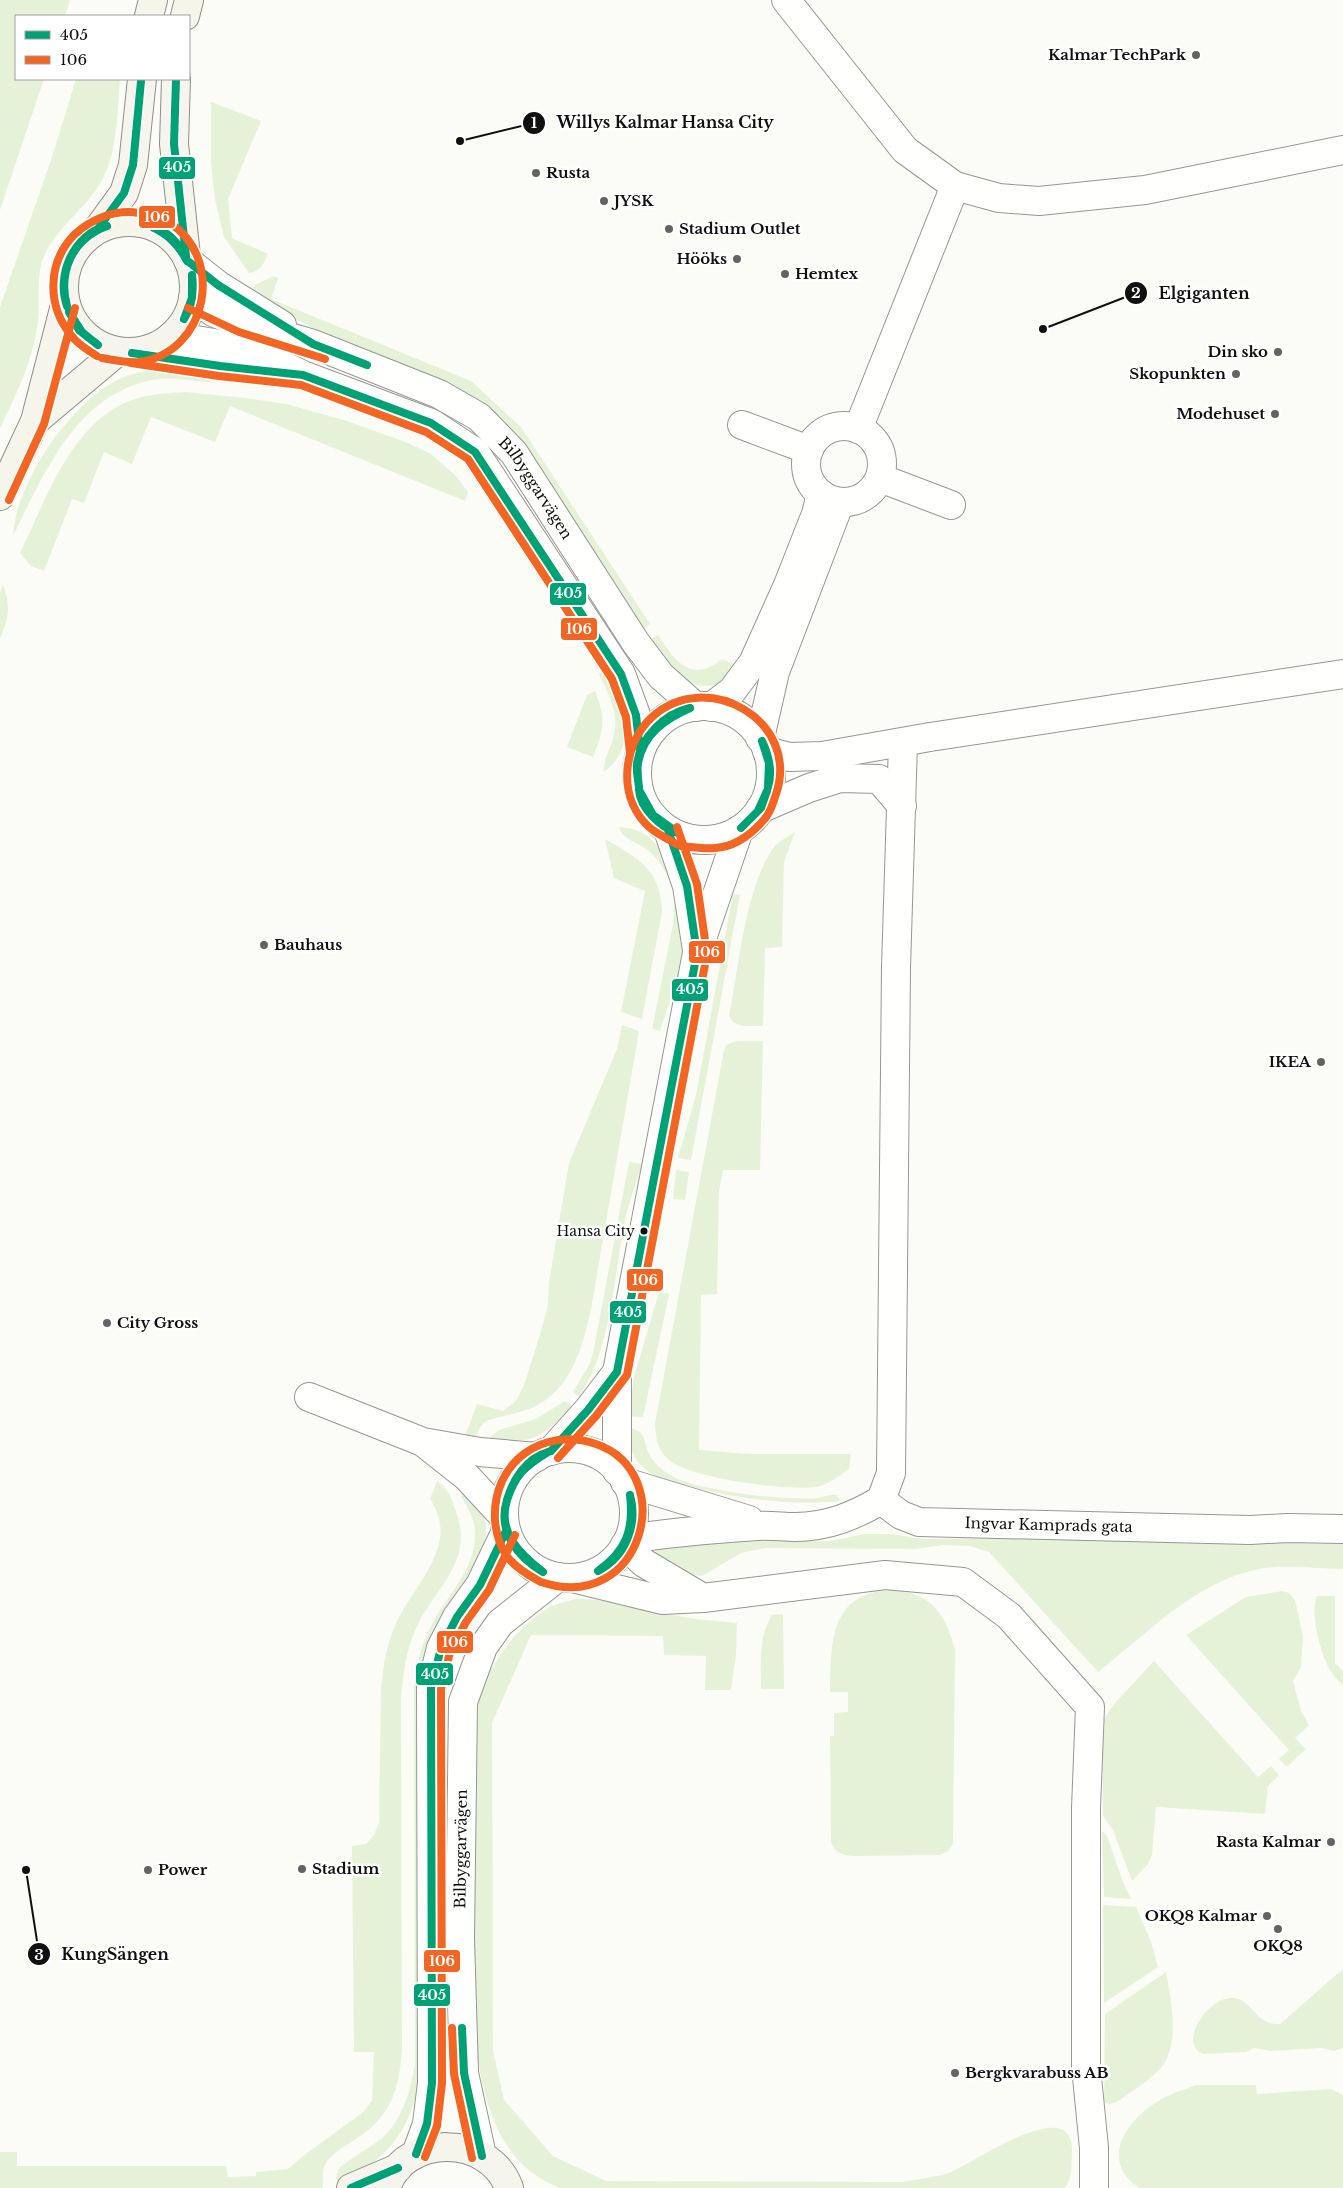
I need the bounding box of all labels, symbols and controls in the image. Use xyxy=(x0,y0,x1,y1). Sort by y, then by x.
legend xyxy=(15,15,190,80)
text: 405 xyxy=(60,25,88,44)
place label: Kalmar TechPark xyxy=(1048,45,1187,64)
marker: Kalmar TechPark xyxy=(1190,49,1202,61)
text: 106 xyxy=(60,50,87,69)
callout: Willys Kalmar Hansa City xyxy=(521,107,783,138)
text: Willys Kalmar Hansa City xyxy=(555,112,774,132)
text: 1 xyxy=(531,113,538,132)
line badge: 405 xyxy=(158,156,196,180)
text: 405 xyxy=(163,158,191,176)
place label: Rusta xyxy=(546,163,590,182)
marker: Rusta xyxy=(530,167,542,179)
place label: JYSK xyxy=(611,191,654,210)
marker: JYSK xyxy=(598,195,610,207)
line badge: 106 xyxy=(138,205,176,229)
text: 106 xyxy=(144,208,170,226)
place label: Stadium Outlet xyxy=(679,219,801,238)
marker: Stadium Outlet xyxy=(663,223,675,235)
place label: Hööks xyxy=(676,249,727,268)
marker: Hööks xyxy=(731,253,743,265)
place label: Hemtex xyxy=(795,264,859,283)
marker: Hemtex xyxy=(779,268,791,280)
callout: Elgiganten xyxy=(1123,277,1259,308)
text: 2 xyxy=(1131,283,1141,302)
text: Elgiganten xyxy=(1158,283,1250,303)
place label: Din sko xyxy=(1207,342,1268,361)
marker: Din sko xyxy=(1272,346,1284,358)
place label: Skopunkten xyxy=(1129,364,1226,383)
marker: Skopunkten xyxy=(1230,368,1242,380)
place label: Modehuset xyxy=(1176,404,1265,423)
marker: Modehuset xyxy=(1269,408,1281,420)
street label: Bilbyggarvägen xyxy=(495,433,577,543)
line badge: 405 xyxy=(549,582,587,606)
text: 405 xyxy=(554,584,582,602)
line badge: 106 xyxy=(560,617,598,641)
text: 106 xyxy=(566,620,592,638)
place label: Bauhaus xyxy=(274,935,342,954)
marker: Bauhaus xyxy=(258,939,270,951)
line badge: 106 xyxy=(688,940,726,964)
text: 106 xyxy=(694,943,720,961)
line badge: 405 xyxy=(671,978,709,1002)
text: 405 xyxy=(676,980,704,998)
place label: IKEA xyxy=(1269,1052,1312,1071)
marker: IKEA xyxy=(1315,1056,1327,1068)
place label: Hansa City xyxy=(556,1222,635,1240)
marker: Hansa City xyxy=(639,1226,649,1236)
line badge: 106 xyxy=(626,1268,664,1292)
text: 106 xyxy=(632,1271,658,1289)
line badge: 405 xyxy=(609,1300,647,1324)
text: 405 xyxy=(614,1303,642,1321)
place label: City Gross xyxy=(117,1313,198,1332)
marker: City Gross xyxy=(101,1317,113,1329)
street label: Ingvar Kamprads gata xyxy=(964,1513,1134,1536)
line badge: 106 xyxy=(436,1630,474,1654)
text: 106 xyxy=(442,1633,468,1651)
line badge: 405 xyxy=(415,1662,454,1686)
text: 405 xyxy=(421,1665,449,1683)
street label: Bilbyggarvägen xyxy=(450,1789,471,1909)
place label: Rasta Kalmar xyxy=(1216,1832,1322,1851)
marker: Rasta Kalmar xyxy=(1325,1836,1337,1848)
place label: Stadium xyxy=(312,1859,380,1878)
place label: Power xyxy=(158,1860,208,1879)
marker: Stadium xyxy=(296,1863,308,1875)
marker: Power xyxy=(142,1864,154,1876)
place label: OKQ8 Kalmar xyxy=(1145,1906,1258,1925)
marker: OKQ8 Kalmar xyxy=(1261,1910,1273,1922)
marker: OKQ8 xyxy=(1272,1923,1284,1935)
place label: OKQ8 xyxy=(1253,1936,1303,1955)
callout: KungSängen xyxy=(26,1939,179,1970)
text: KungSängen xyxy=(61,1944,169,1964)
text: 3 xyxy=(34,1945,44,1964)
line badge: 106 xyxy=(423,1949,461,1973)
text: 106 xyxy=(429,1952,455,1970)
line badge: 405 xyxy=(413,1983,451,2007)
text: 405 xyxy=(418,1986,446,2004)
place label: Bergkvarabuss AB xyxy=(965,2063,1108,2082)
marker: Bergkvarabuss AB xyxy=(949,2067,961,2079)

